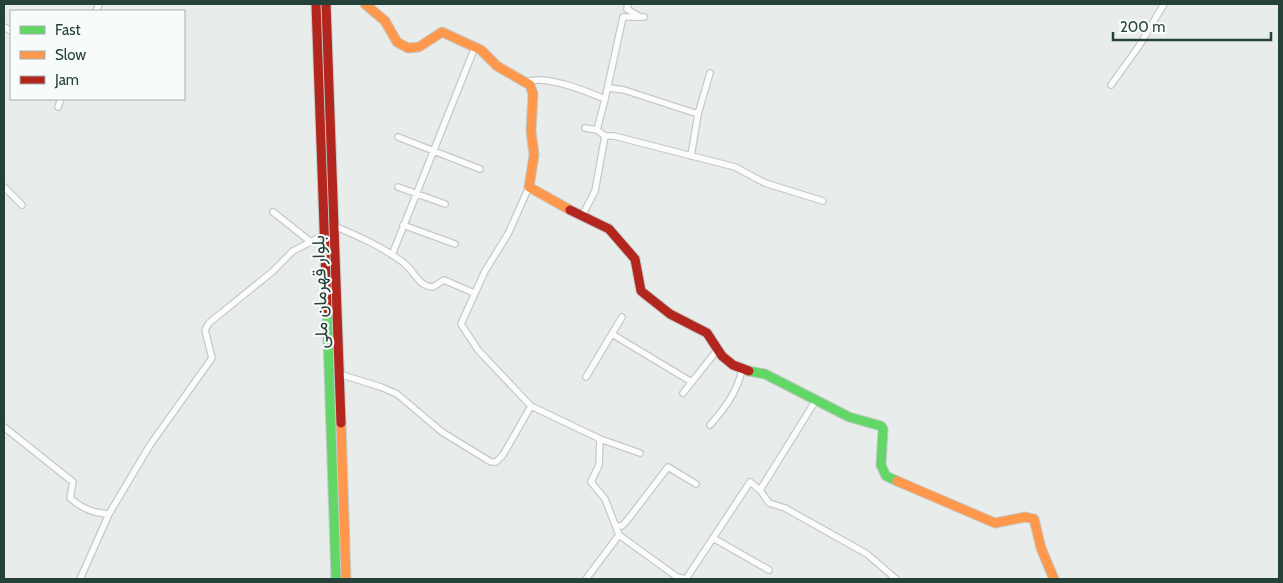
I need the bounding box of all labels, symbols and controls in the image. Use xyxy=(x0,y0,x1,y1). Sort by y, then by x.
legend xyxy=(10,10,185,100)
scale bar xyxy=(1113,10,1270,42)
text: 200 m xyxy=(1120,18,1165,36)
text: Fast xyxy=(55,21,80,39)
text: Slow xyxy=(55,46,86,64)
text: Jam xyxy=(54,71,79,89)
street label: بلوار قهرمان ملی xyxy=(307,235,333,349)

